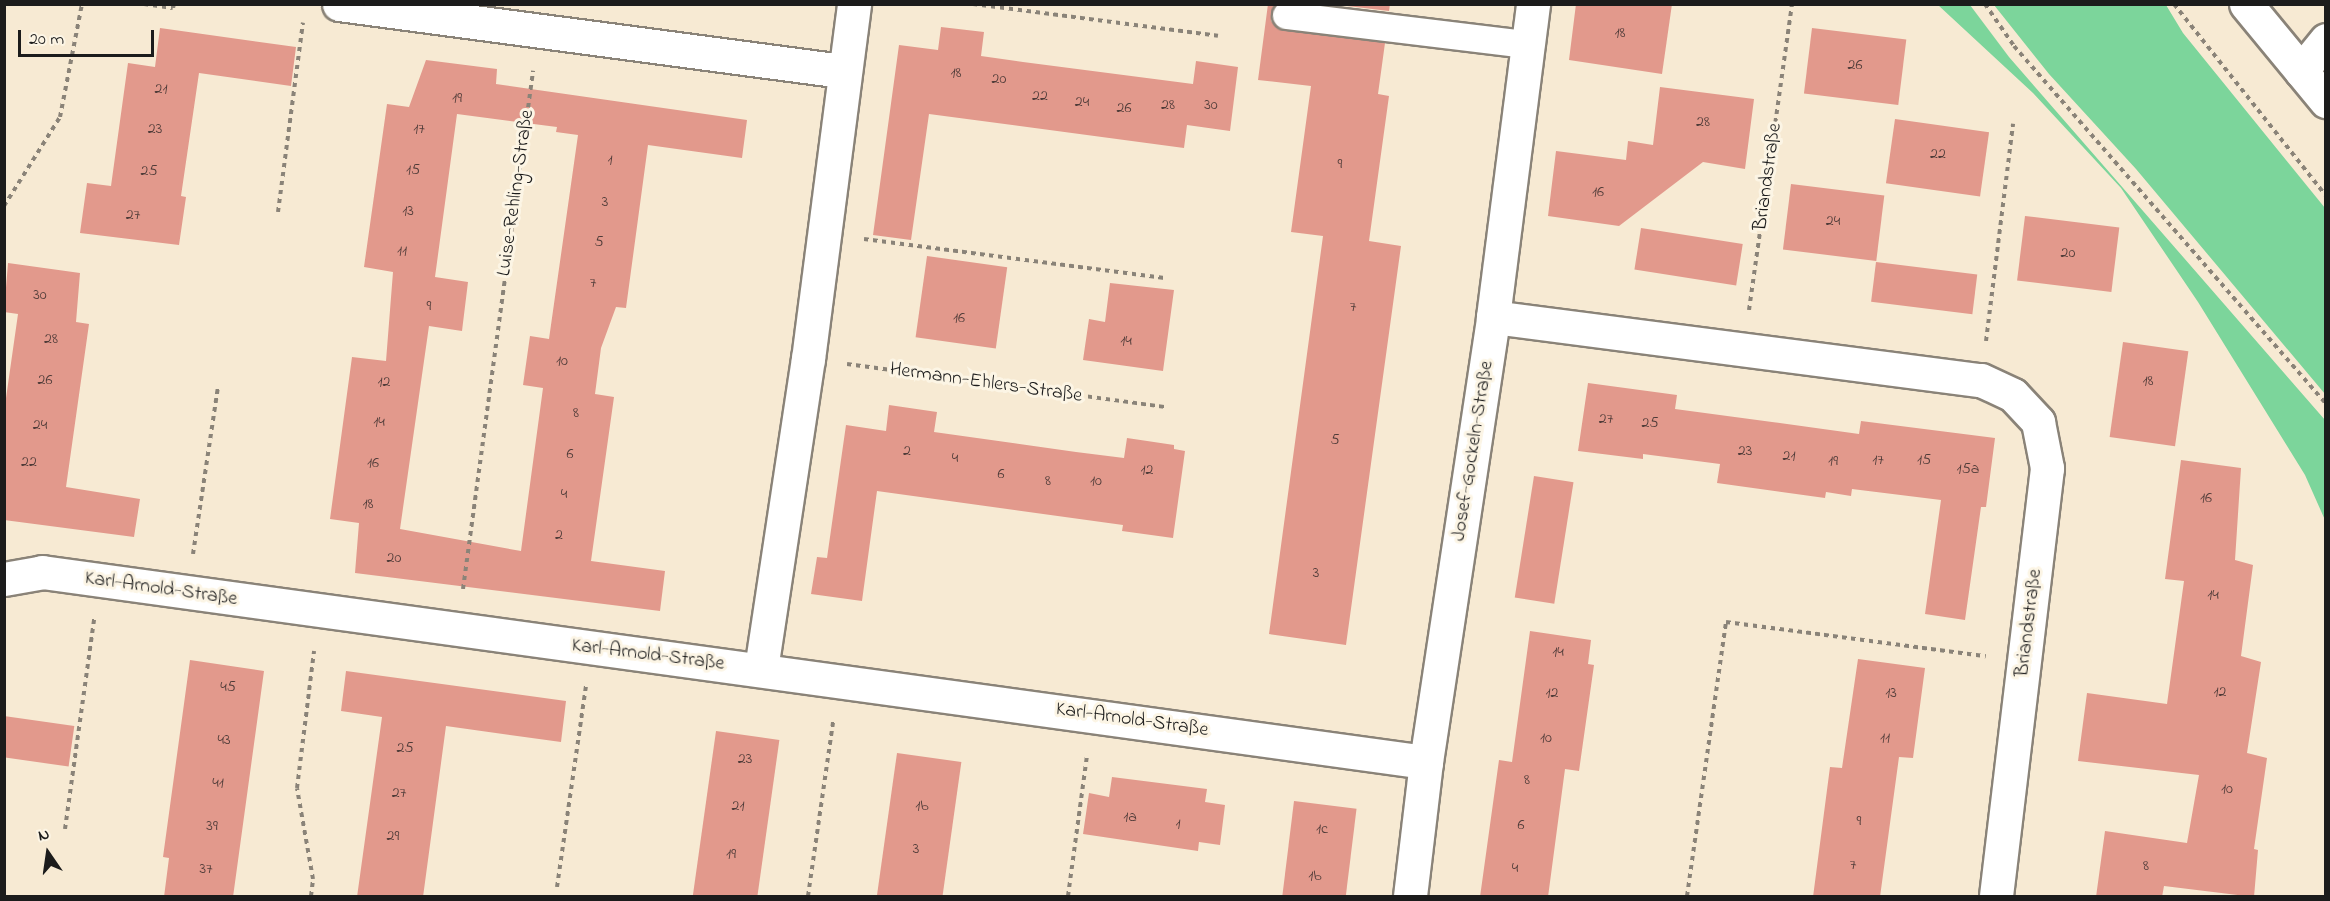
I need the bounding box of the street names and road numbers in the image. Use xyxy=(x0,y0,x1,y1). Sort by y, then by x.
street label: Luise-Rehling-Straße xyxy=(492,108,540,278)
street label: Briandstraße xyxy=(1749,122,1787,232)
street label: Hermann-Ehlers-Straße xyxy=(888,358,1084,408)
street label: Josef-Gockeln-Straße xyxy=(1447,359,1499,543)
street label: Karl-Arnold-Straße xyxy=(83,566,239,612)
street label: Briandstraße xyxy=(2010,568,2048,678)
street label: Karl-Arnold-Straße xyxy=(570,634,726,676)
street label: Karl-Arnold-Straße xyxy=(1054,697,1210,743)

